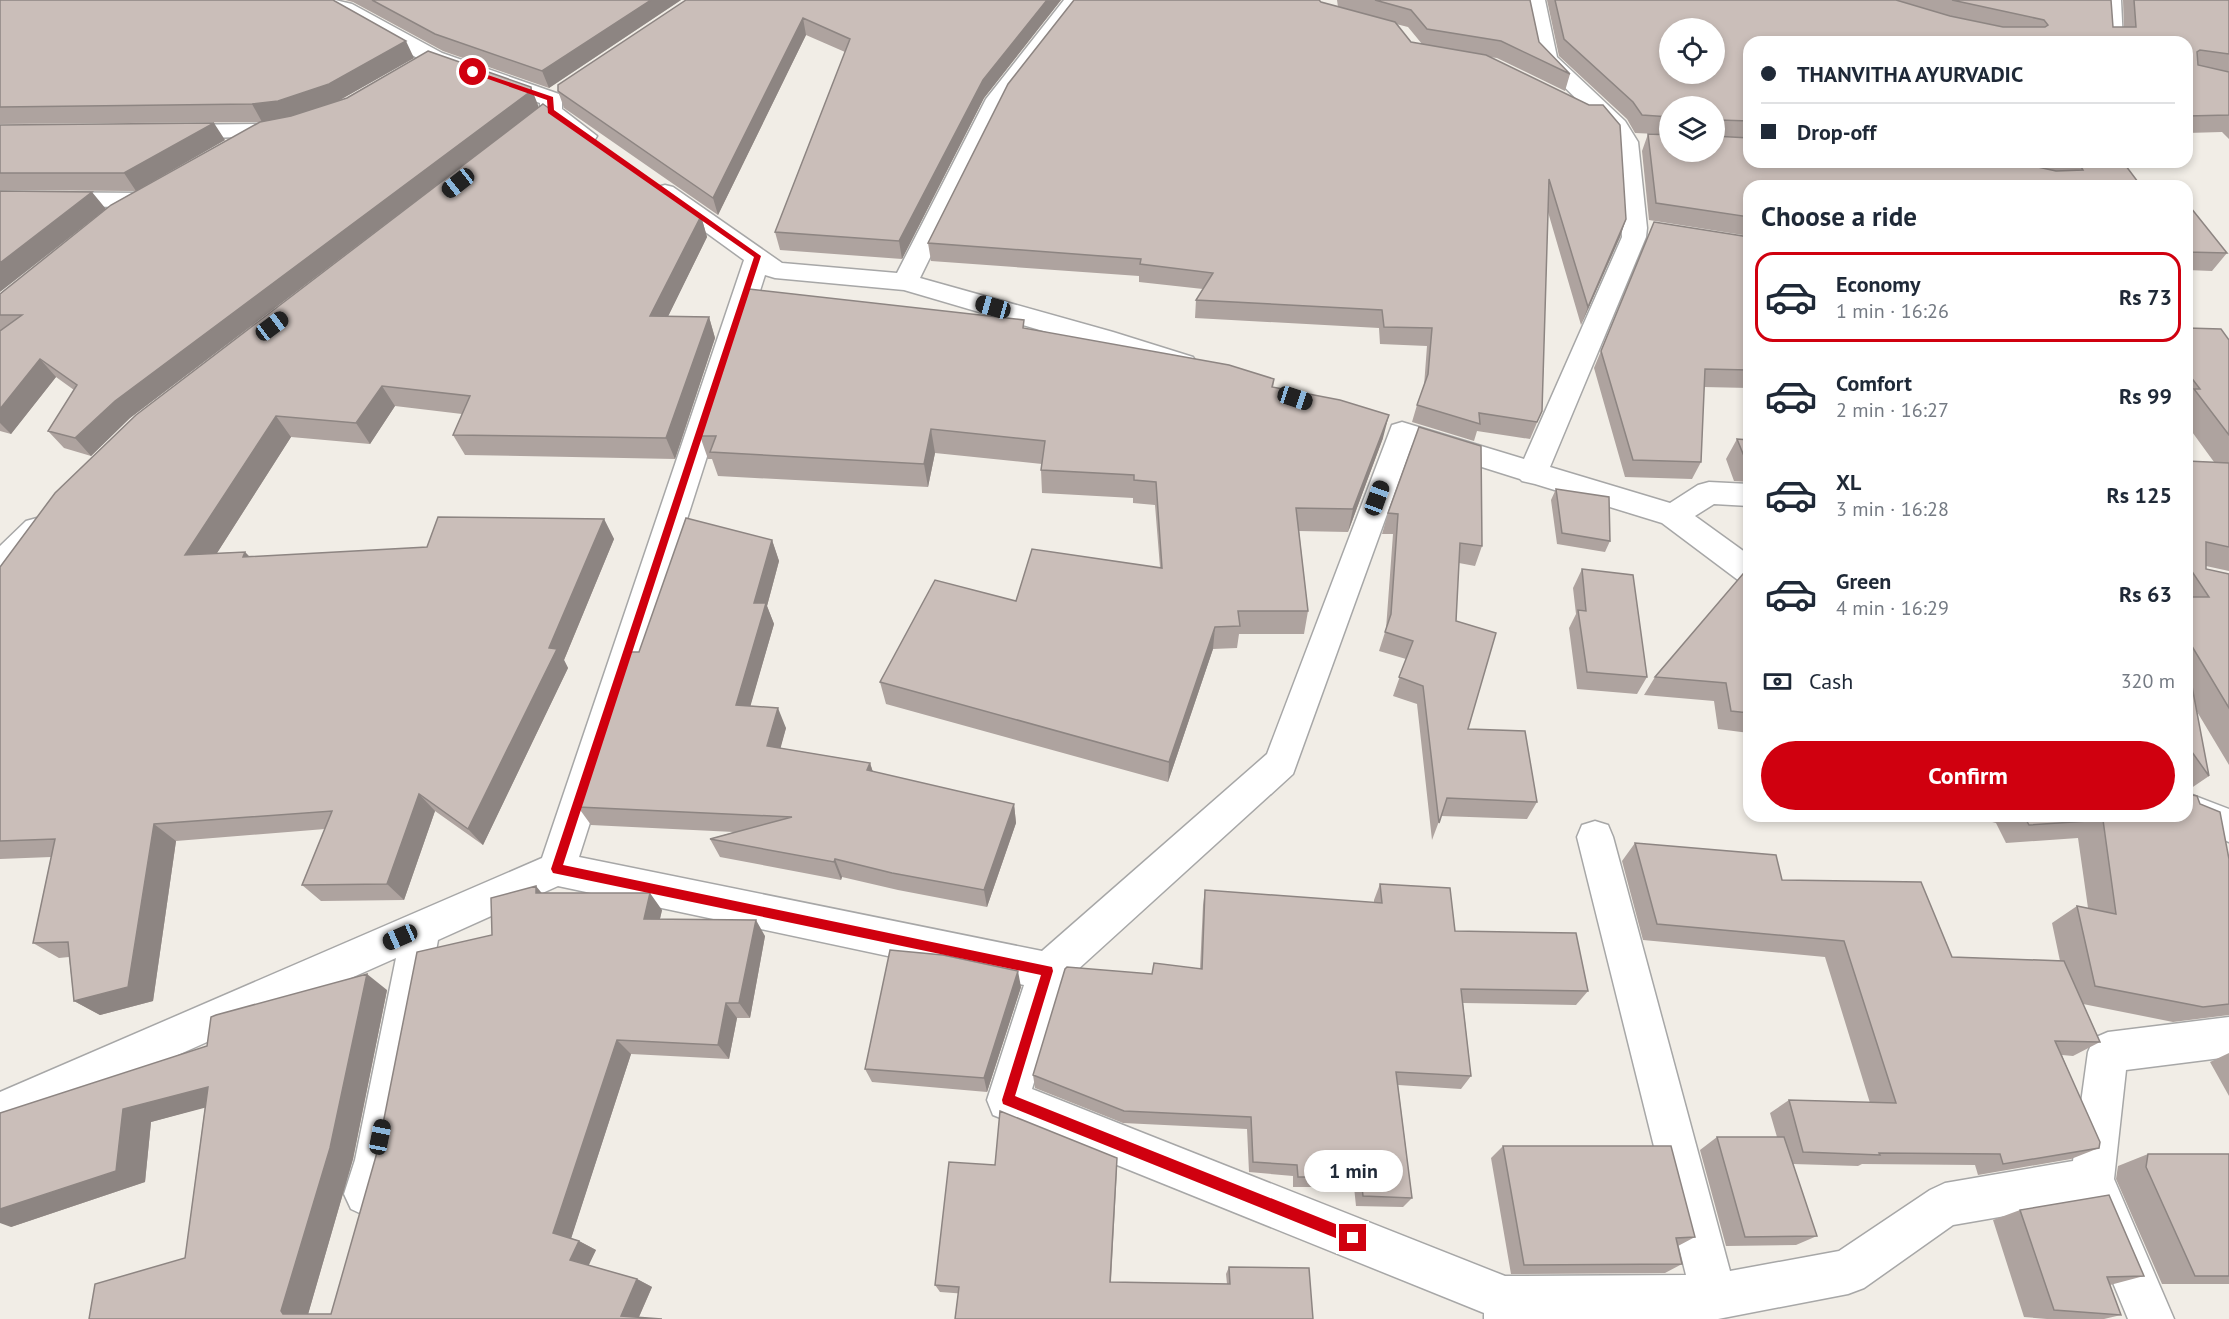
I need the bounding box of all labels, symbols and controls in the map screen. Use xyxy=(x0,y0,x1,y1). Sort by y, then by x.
map controls xyxy=(1659,18,1725,162)
button: locate xyxy=(1659,18,1725,84)
route start xyxy=(459,58,486,85)
text: THANVITHA AYURVADIC xyxy=(1797,60,2023,88)
button: layers xyxy=(1659,96,1725,162)
text: Drop-off xyxy=(1797,118,1876,146)
car xyxy=(438,165,478,201)
text: Choose a ride xyxy=(1761,199,1917,233)
icon: car xyxy=(1764,270,1818,324)
text: Economy xyxy=(1836,270,1920,298)
text: Rs 73 xyxy=(2119,283,2172,311)
car xyxy=(973,293,1013,321)
text: 1 min · 16:26 xyxy=(1836,298,1949,324)
car xyxy=(252,308,292,344)
icon: car xyxy=(1764,369,1818,423)
text: Comfort xyxy=(1836,369,1912,397)
text: Rs 99 xyxy=(2119,382,2172,410)
car xyxy=(1275,384,1315,412)
text: 2 min · 16:27 xyxy=(1836,397,1949,423)
icon: car xyxy=(1764,468,1818,522)
text: XL xyxy=(1836,468,1861,496)
car xyxy=(1362,478,1392,518)
text: Rs 125 xyxy=(2106,481,2172,509)
text: 3 min · 16:28 xyxy=(1836,496,1949,522)
icon: car xyxy=(1764,567,1818,621)
text: Green xyxy=(1836,567,1891,595)
text: Rs 63 xyxy=(2119,580,2172,608)
text: 4 min · 16:29 xyxy=(1836,595,1949,621)
icon: cash xyxy=(1761,665,1794,698)
text: Cash xyxy=(1809,667,1853,695)
text: 320 m xyxy=(2121,668,2175,694)
button: Confirm xyxy=(1761,741,2175,810)
car xyxy=(380,921,420,953)
car xyxy=(368,1118,392,1156)
callout: 1 min xyxy=(1304,1151,1402,1193)
text: 1 min xyxy=(1329,1158,1378,1184)
route end xyxy=(1339,1224,1366,1251)

